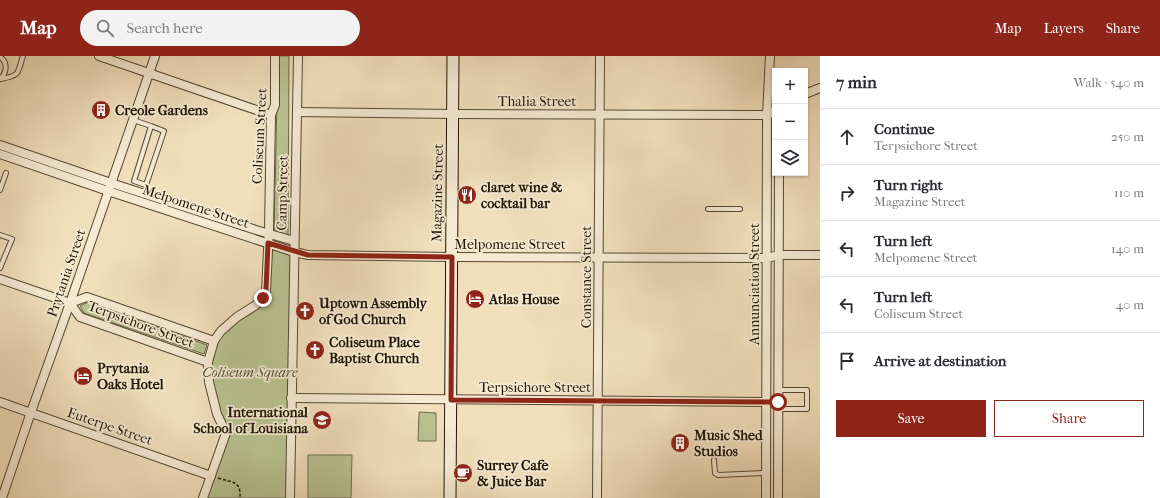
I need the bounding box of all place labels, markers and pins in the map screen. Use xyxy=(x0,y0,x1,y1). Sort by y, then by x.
building icon: Creole Gardens xyxy=(90,99,112,121)
place label: Creole Gardens xyxy=(115,102,209,119)
place label: claret wine & cocktail bar xyxy=(481,179,563,212)
restaurant icon: claret wine & cocktail bar xyxy=(456,184,478,206)
hotel icon: Atlas House xyxy=(464,288,486,310)
place label: Atlas House xyxy=(488,291,559,308)
place label: Uptown Assembly of God Church xyxy=(318,295,429,328)
church icon: Uptown Assembly of God Church xyxy=(294,300,316,322)
place label: Coliseum Place Baptist Church xyxy=(329,334,421,367)
church icon: Coliseum Place Baptist Church xyxy=(304,339,326,361)
place label: Prytania Oaks Hotel xyxy=(97,360,164,393)
hotel icon: Prytania Oaks Hotel xyxy=(72,365,94,387)
place label: International School of Louisiana xyxy=(193,404,309,437)
school or university icon: International School of Louisiana xyxy=(311,409,333,431)
place label: Music Shed Studios xyxy=(693,427,764,460)
building icon: Music Shed Studios xyxy=(669,432,691,454)
place label: Surrey Cafe & Juice Bar xyxy=(477,457,548,490)
cafe icon: Surrey Cafe & Juice Bar xyxy=(452,462,474,484)

